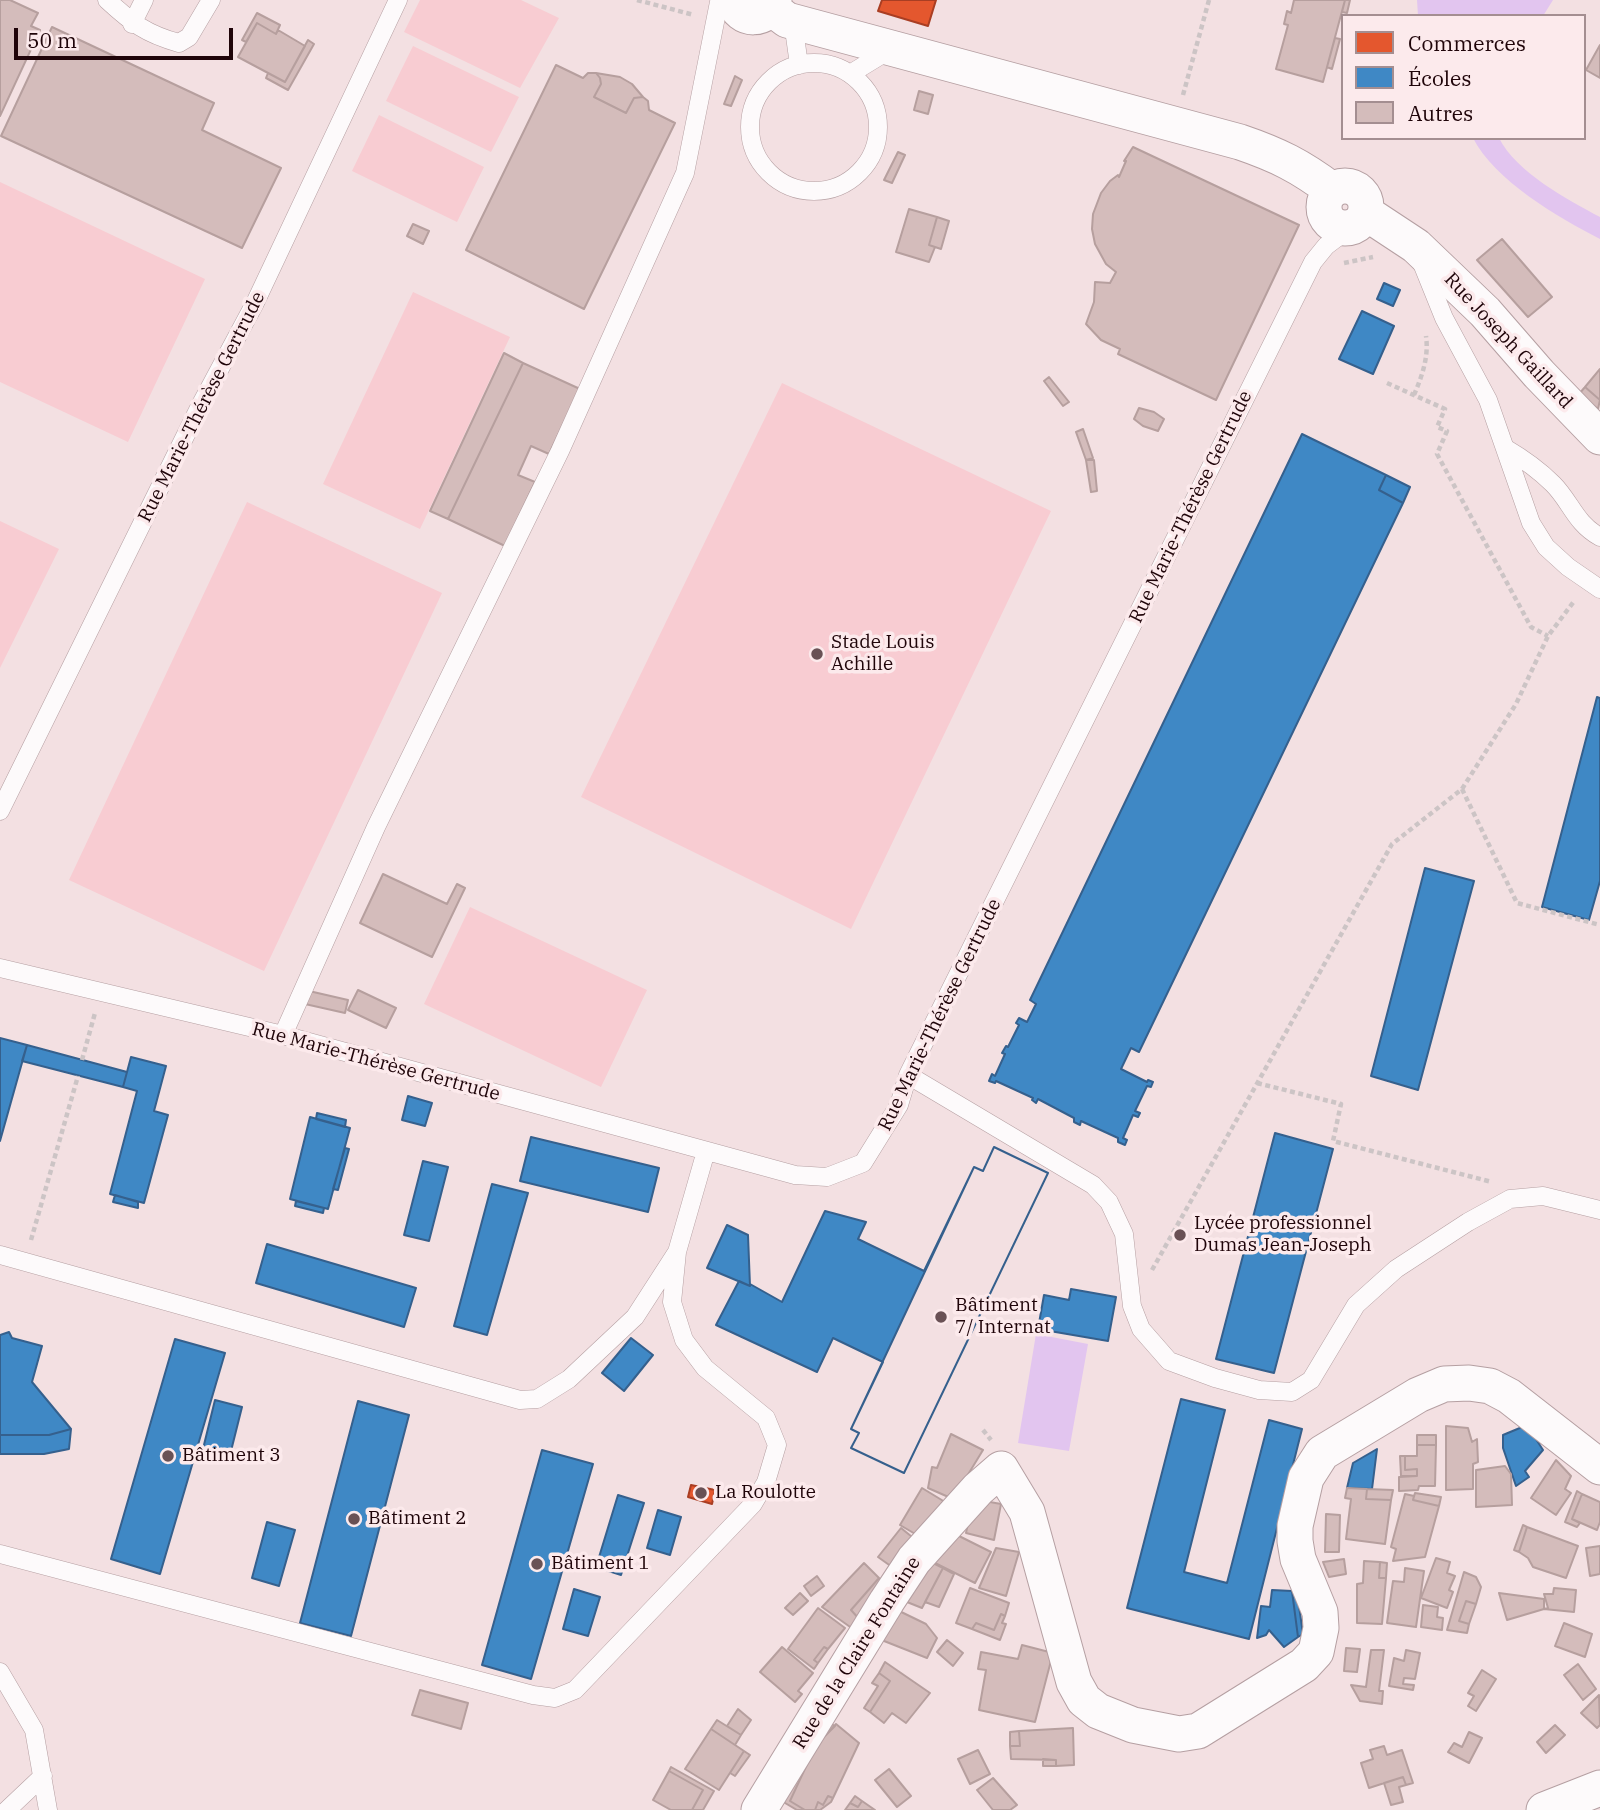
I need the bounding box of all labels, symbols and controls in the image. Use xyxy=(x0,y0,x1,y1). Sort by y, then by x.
scale bar xyxy=(18,14,236,58)
legend xyxy=(1341,14,1586,140)
text: 50 m xyxy=(27,26,77,54)
text: Commerces xyxy=(1408,29,1526,57)
text: Écoles xyxy=(1408,64,1472,92)
text: Autres xyxy=(1408,99,1473,127)
street label: Rue Joseph Gaillard xyxy=(1439,268,1577,414)
street label: Rue Marie-Thérèse Gertrude xyxy=(134,288,270,526)
street label: Rue Marie-Thérèse Gertrude xyxy=(1125,387,1257,627)
place label: Stade Louis Achille xyxy=(831,632,934,676)
marker: Stade Louis Achille xyxy=(809,646,825,662)
street label: Rue Marie-Thérèse Gertrude xyxy=(874,895,1006,1135)
street label: Rue Marie-Thérèse Gertrude xyxy=(250,1018,502,1106)
place label: Lycée professionnel Dumas Jean-Joseph xyxy=(1194,1213,1372,1257)
marker: Lycée professionnel Dumas Jean-Joseph xyxy=(1172,1227,1188,1243)
place label: Bâtiment 7/ Internat xyxy=(955,1295,1051,1339)
marker: Bâtiment 7/ Internat xyxy=(933,1309,949,1325)
place label: Bâtiment 3 xyxy=(182,1445,281,1467)
marker: Bâtiment 3 xyxy=(160,1448,176,1464)
place label: La Roulotte xyxy=(715,1482,816,1504)
marker: La Roulotte xyxy=(693,1485,709,1501)
place label: Bâtiment 2 xyxy=(368,1508,467,1530)
marker: Bâtiment 2 xyxy=(346,1511,362,1527)
place label: Bâtiment 1 xyxy=(551,1553,650,1575)
street label: Rue de la Claire Fontaine xyxy=(788,1553,926,1753)
marker: Bâtiment 1 xyxy=(529,1556,545,1572)

